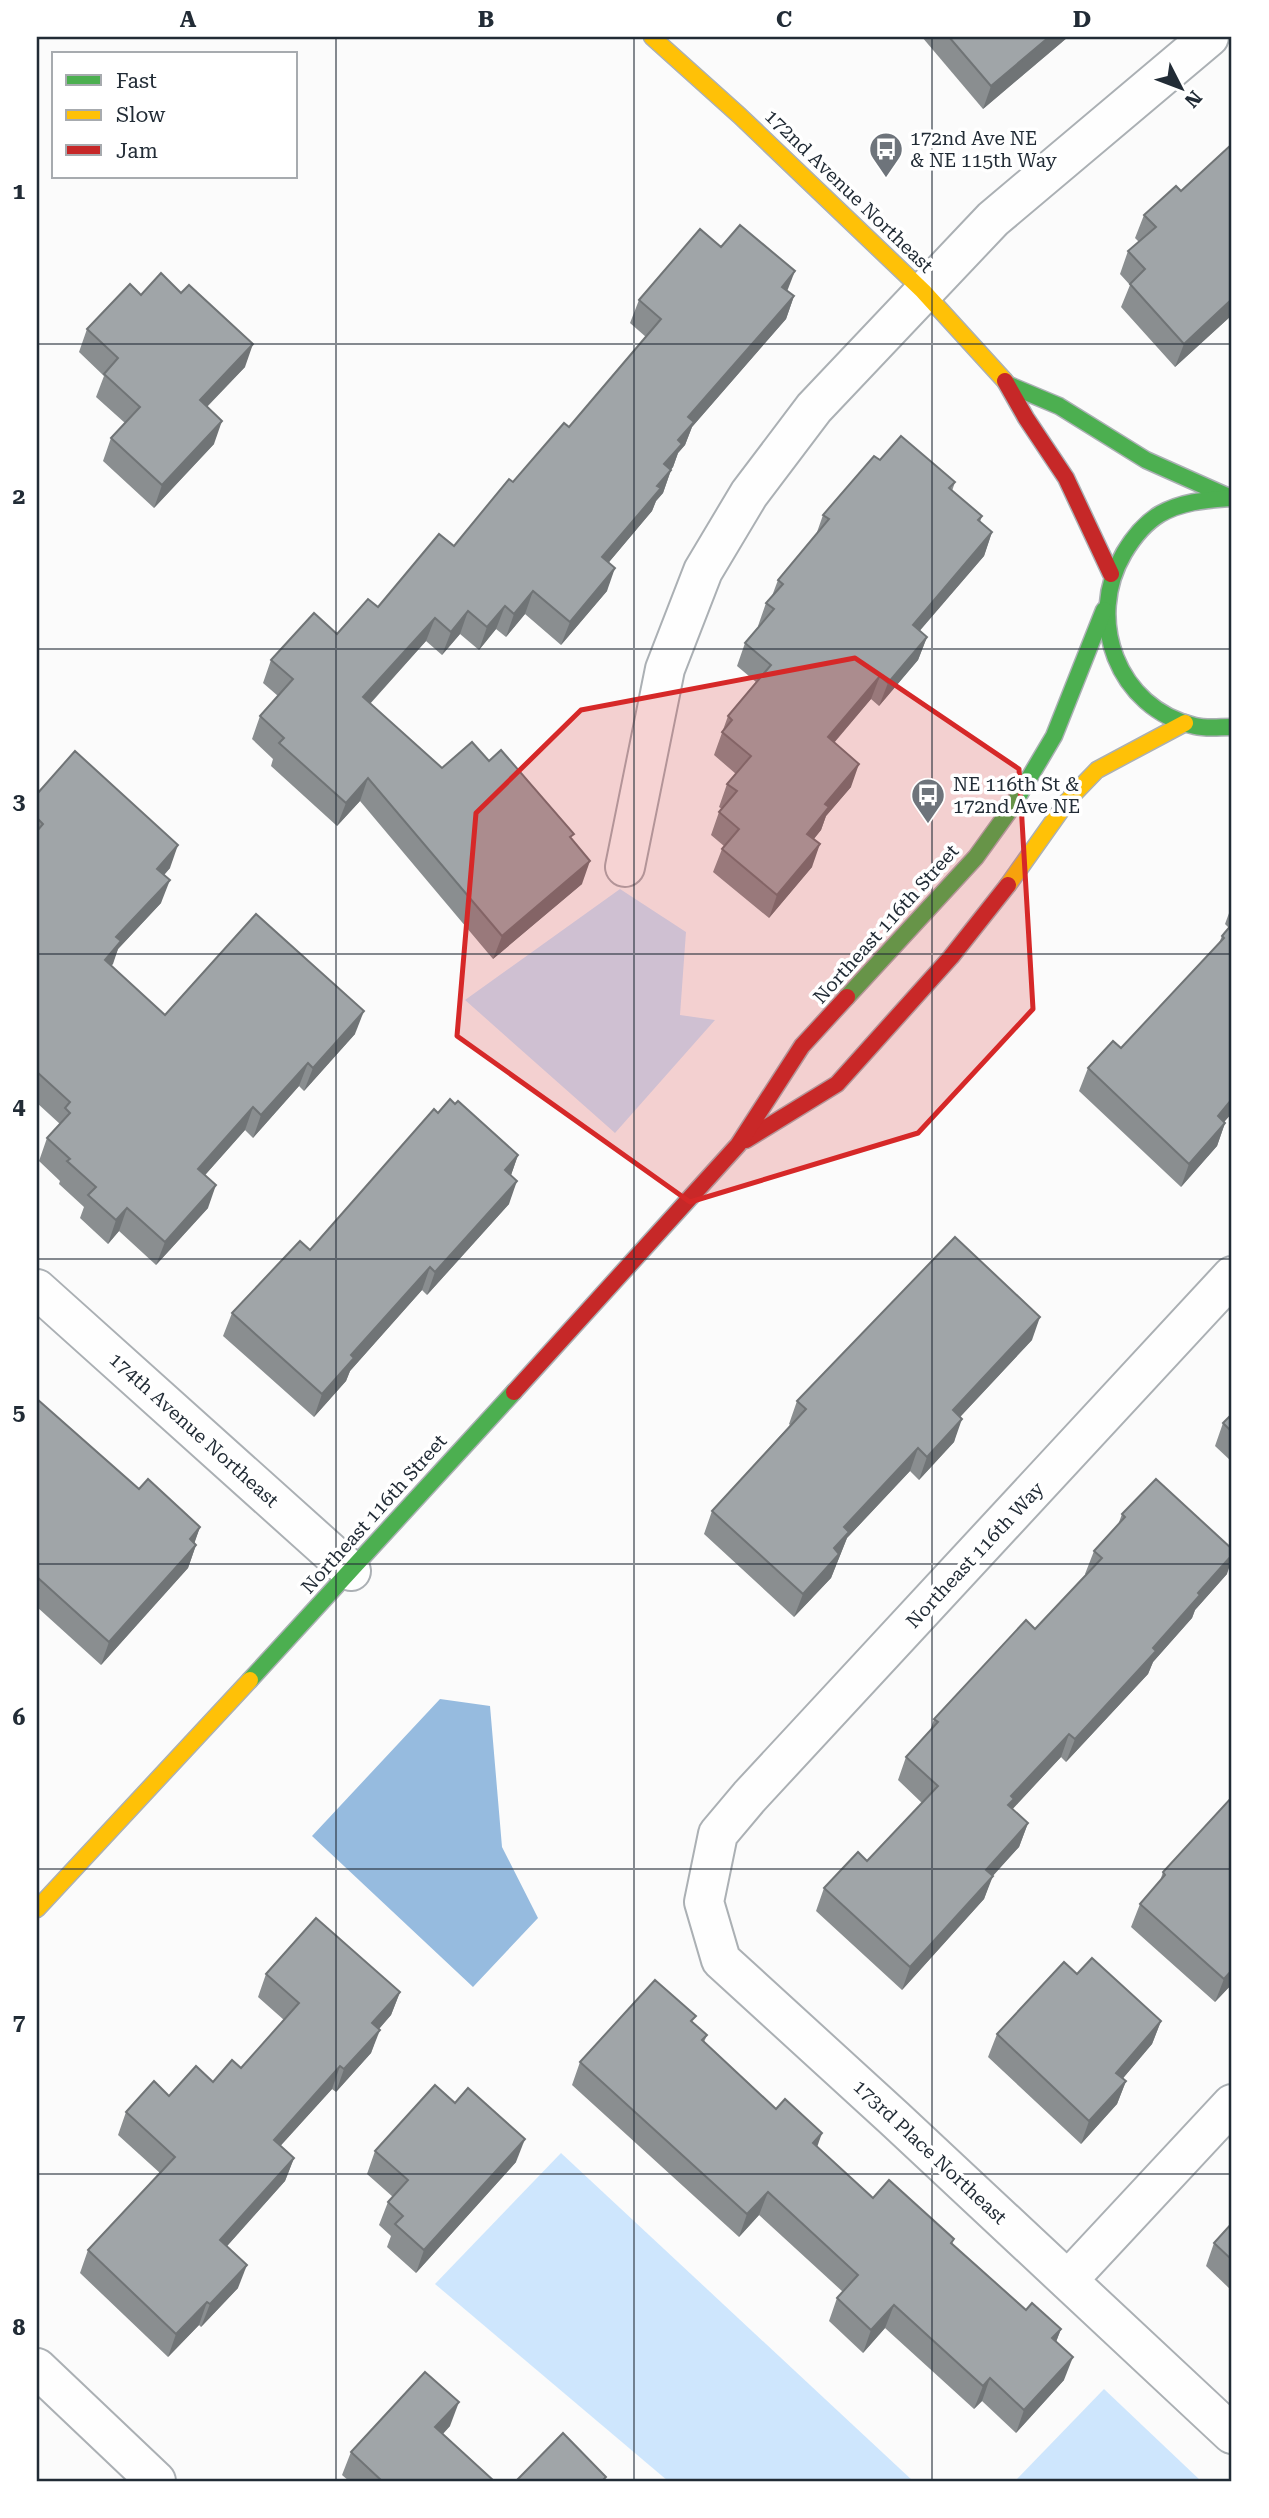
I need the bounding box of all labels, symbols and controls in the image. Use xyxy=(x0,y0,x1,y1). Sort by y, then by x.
text: A xyxy=(180,6,197,33)
text: B xyxy=(478,6,494,33)
text: C xyxy=(776,6,792,33)
text: D xyxy=(1073,6,1091,33)
legend xyxy=(52,52,298,178)
north arrow xyxy=(1146,52,1216,122)
text: Fast xyxy=(116,69,157,93)
text: N xyxy=(1180,86,1207,112)
text: Slow xyxy=(116,103,166,127)
street label: 172nd Avenue Northeast xyxy=(760,105,938,277)
place label: 172nd Ave NE & NE 115th Way xyxy=(910,127,1058,172)
bus stop icon: 172nd Ave NE & NE 115th Way xyxy=(867,130,905,179)
text: Jam xyxy=(116,139,158,163)
text: 1 xyxy=(13,178,26,205)
text: 2 xyxy=(13,483,25,510)
place label: NE 116th St & 172nd Ave NE xyxy=(953,773,1080,818)
bus stop icon: NE 116th St & 172nd Ave NE xyxy=(909,776,947,825)
text: 3 xyxy=(13,788,26,815)
street label: Northeast 116th Street xyxy=(808,840,964,1008)
text: 4 xyxy=(13,1093,26,1120)
street label: 174th Avenue Northeast xyxy=(105,1348,283,1512)
text: 5 xyxy=(13,1399,26,1426)
street label: Northeast 116th Street xyxy=(296,1430,452,1598)
street label: Northeast 116th Way xyxy=(901,1477,1049,1633)
text: 6 xyxy=(13,1704,26,1731)
text: 7 xyxy=(13,2009,26,2036)
street label: 173rd Place Northeast xyxy=(849,2075,1011,2229)
text: 8 xyxy=(13,2314,26,2341)

